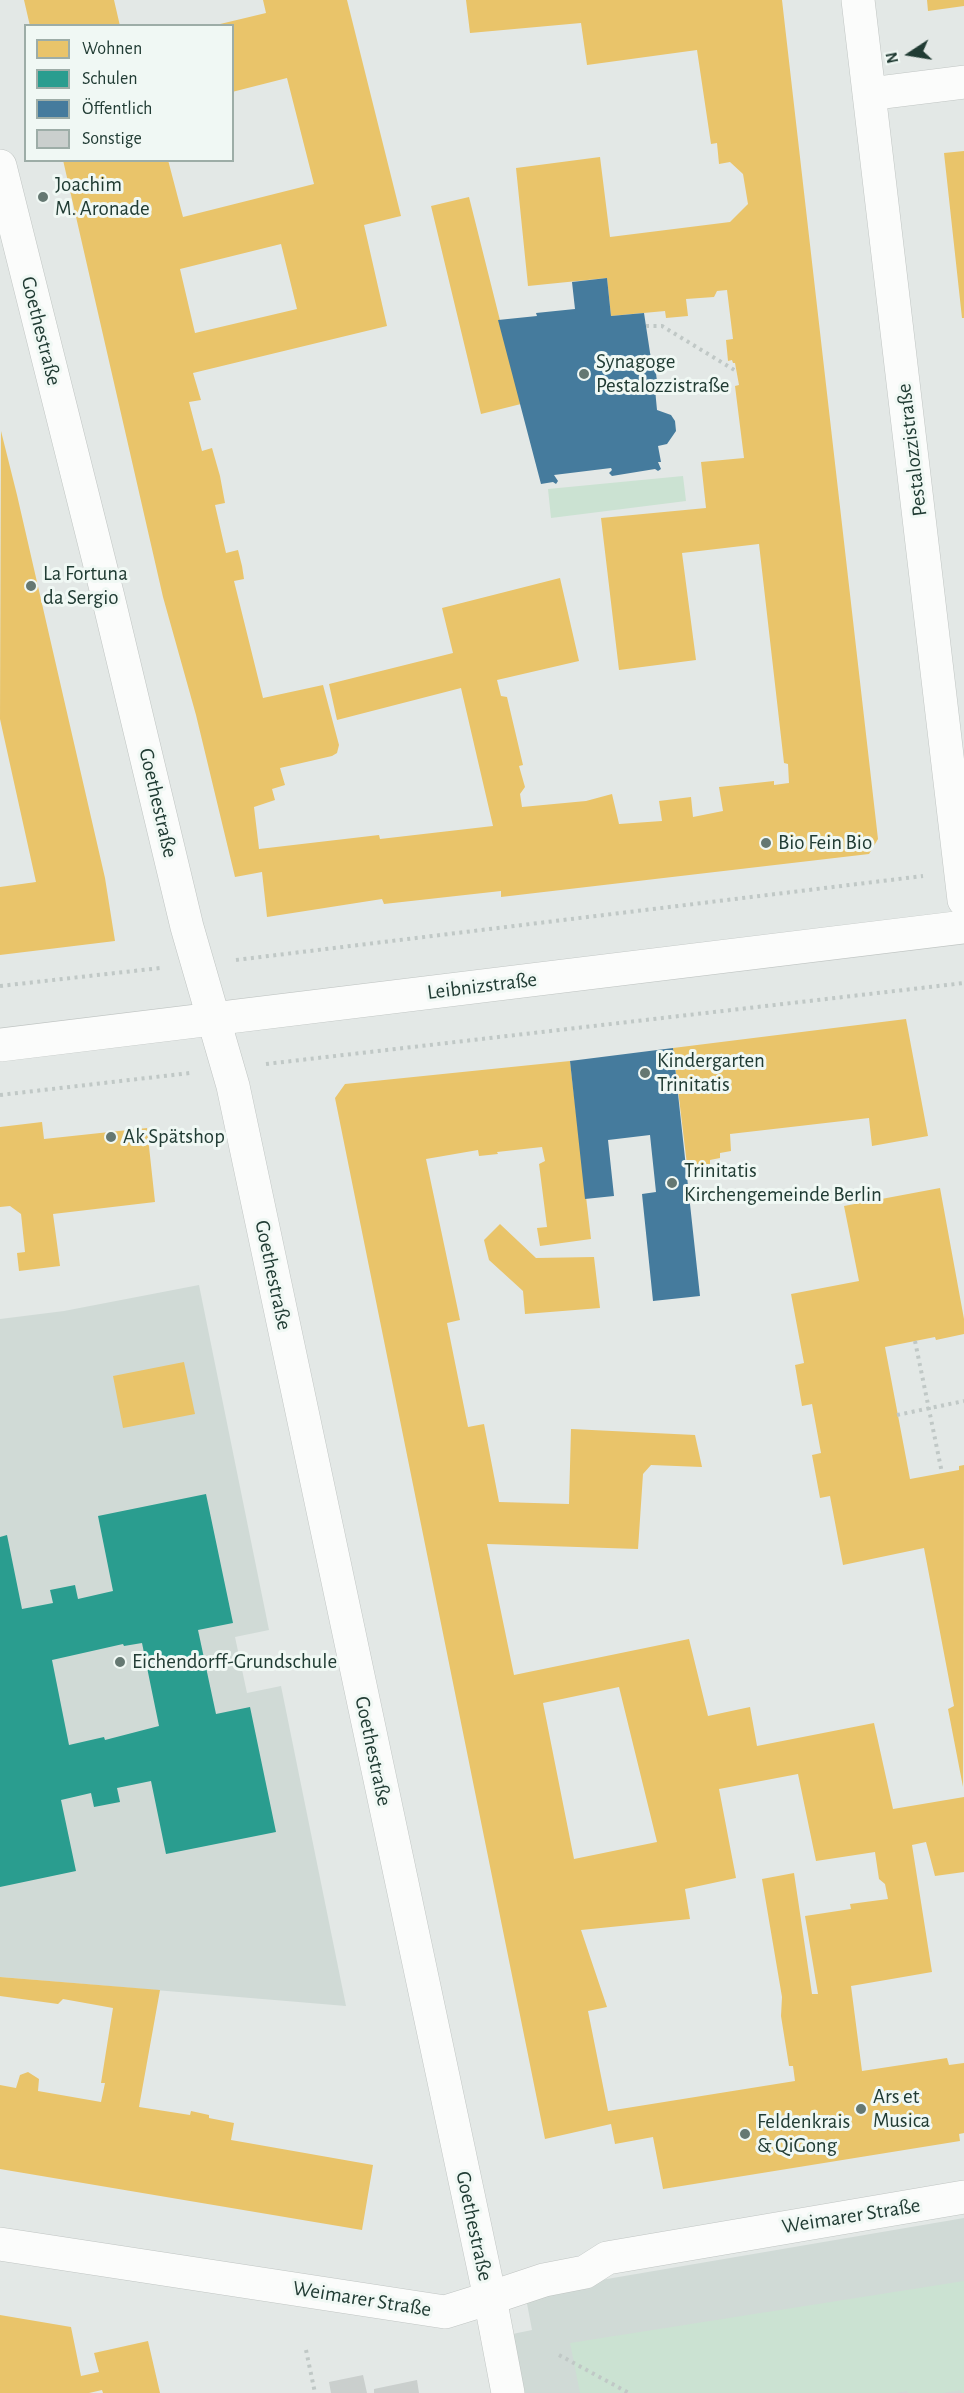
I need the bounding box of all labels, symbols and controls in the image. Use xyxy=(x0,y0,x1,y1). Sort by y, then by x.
legend xyxy=(24,24,234,162)
north arrow xyxy=(880,24,940,84)
text: Wohnen xyxy=(82,40,142,58)
text: N xyxy=(883,51,901,65)
text: Schulen xyxy=(82,70,138,88)
text: Öffentlich xyxy=(82,100,152,118)
text: Sonstige xyxy=(82,130,142,148)
place label: Joachim M. Aronade xyxy=(55,172,150,222)
marker: Joachim M. Aronade xyxy=(36,190,50,204)
street label: Goethestraße xyxy=(15,274,67,388)
place label: Synagoge Pestalozzistraße xyxy=(596,349,730,399)
marker: Synagoge Pestalozzistraße xyxy=(577,367,591,381)
street label: Pestalozzistraße xyxy=(891,382,933,518)
place label: La Fortuna da Sergio xyxy=(43,561,128,611)
marker: La Fortuna da Sergio xyxy=(24,579,38,593)
street label: Goethestraße xyxy=(133,746,183,860)
place label: Bio Fein Bio xyxy=(778,830,872,856)
marker: Bio Fein Bio xyxy=(759,836,773,850)
street label: Leibnizstraße xyxy=(426,967,538,1005)
place label: Kindergarten Trinitatis xyxy=(657,1048,765,1098)
marker: Kindergarten Trinitatis xyxy=(638,1066,652,1080)
place label: Ak Spätshop xyxy=(123,1124,225,1150)
marker: Ak Spätshop xyxy=(104,1130,118,1144)
place label: Trinitatis Kirchengemeinde Berlin xyxy=(684,1158,882,1208)
marker: Trinitatis Kirchengemeinde Berlin xyxy=(665,1176,679,1190)
street label: Goethestraße xyxy=(249,1218,297,1332)
place label: Eichendorff-Grundschule xyxy=(132,1649,337,1675)
marker: Eichendorff-Grundschule xyxy=(113,1655,127,1669)
street label: Goethestraße xyxy=(349,1694,397,1808)
place label: Ars et Musica xyxy=(873,2084,930,2134)
marker: Ars et Musica xyxy=(854,2102,868,2116)
place label: Feldenkrais & QiGong xyxy=(757,2109,850,2159)
marker: Feldenkrais & QiGong xyxy=(738,2127,752,2141)
street label: Goethestraße xyxy=(450,2169,498,2283)
street label: Weimarer Straße xyxy=(780,2193,922,2239)
street label: Weimarer Straße xyxy=(291,2276,433,2322)

